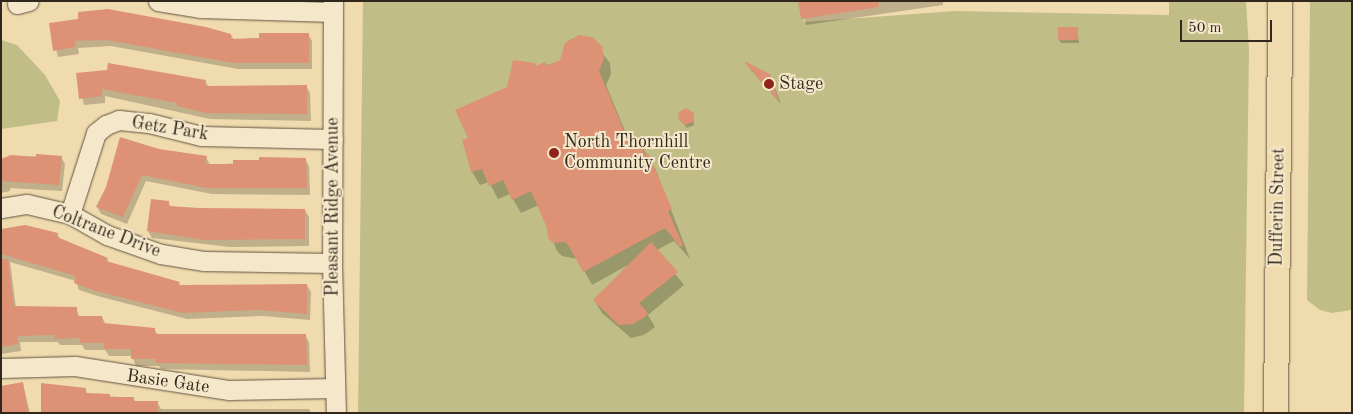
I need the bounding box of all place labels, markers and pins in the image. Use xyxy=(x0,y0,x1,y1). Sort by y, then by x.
place label: Stage xyxy=(779,73,823,95)
marker: Stage xyxy=(763,78,775,90)
place label: North Thornhill Community Centre xyxy=(564,132,711,174)
marker: North Thornhill Community Centre xyxy=(548,147,560,159)

